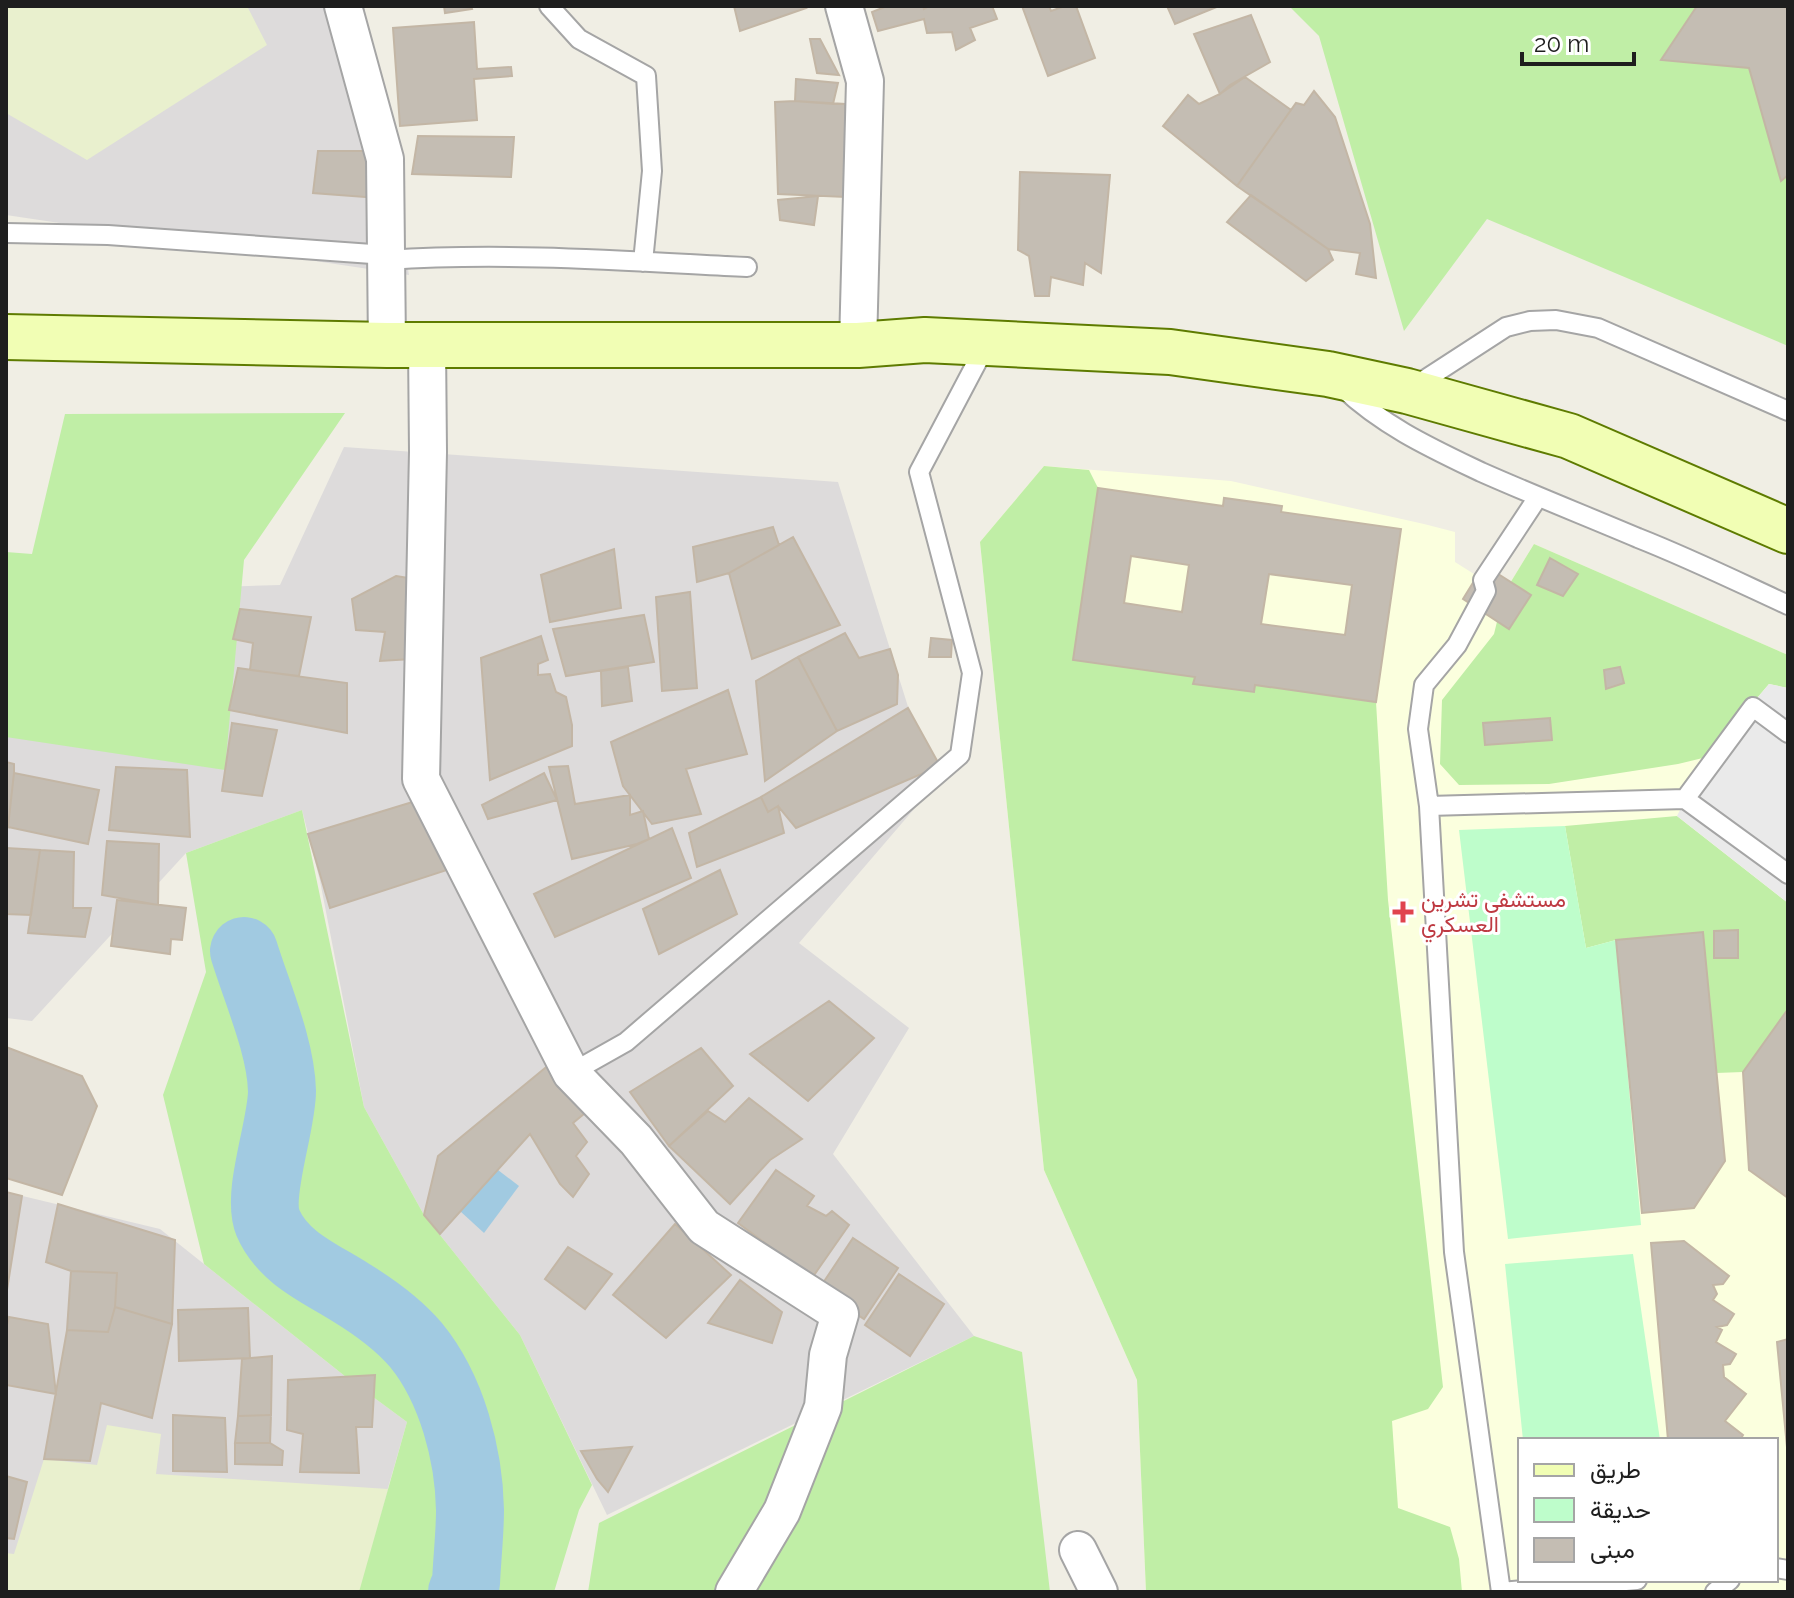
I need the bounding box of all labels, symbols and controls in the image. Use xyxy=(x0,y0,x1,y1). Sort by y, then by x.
scale bar xyxy=(1522,16,1634,66)
text: 20 m xyxy=(1534,29,1589,58)
place label: مستشفى تشرين العسكري xyxy=(1421,886,1566,943)
marker: مستشفى تشرين العسكري xyxy=(1392,901,1414,923)
legend xyxy=(1518,1438,1778,1582)
text: طريق xyxy=(1590,1455,1641,1485)
text: حديقة xyxy=(1590,1495,1651,1524)
text: مبنى xyxy=(1590,1535,1635,1564)

